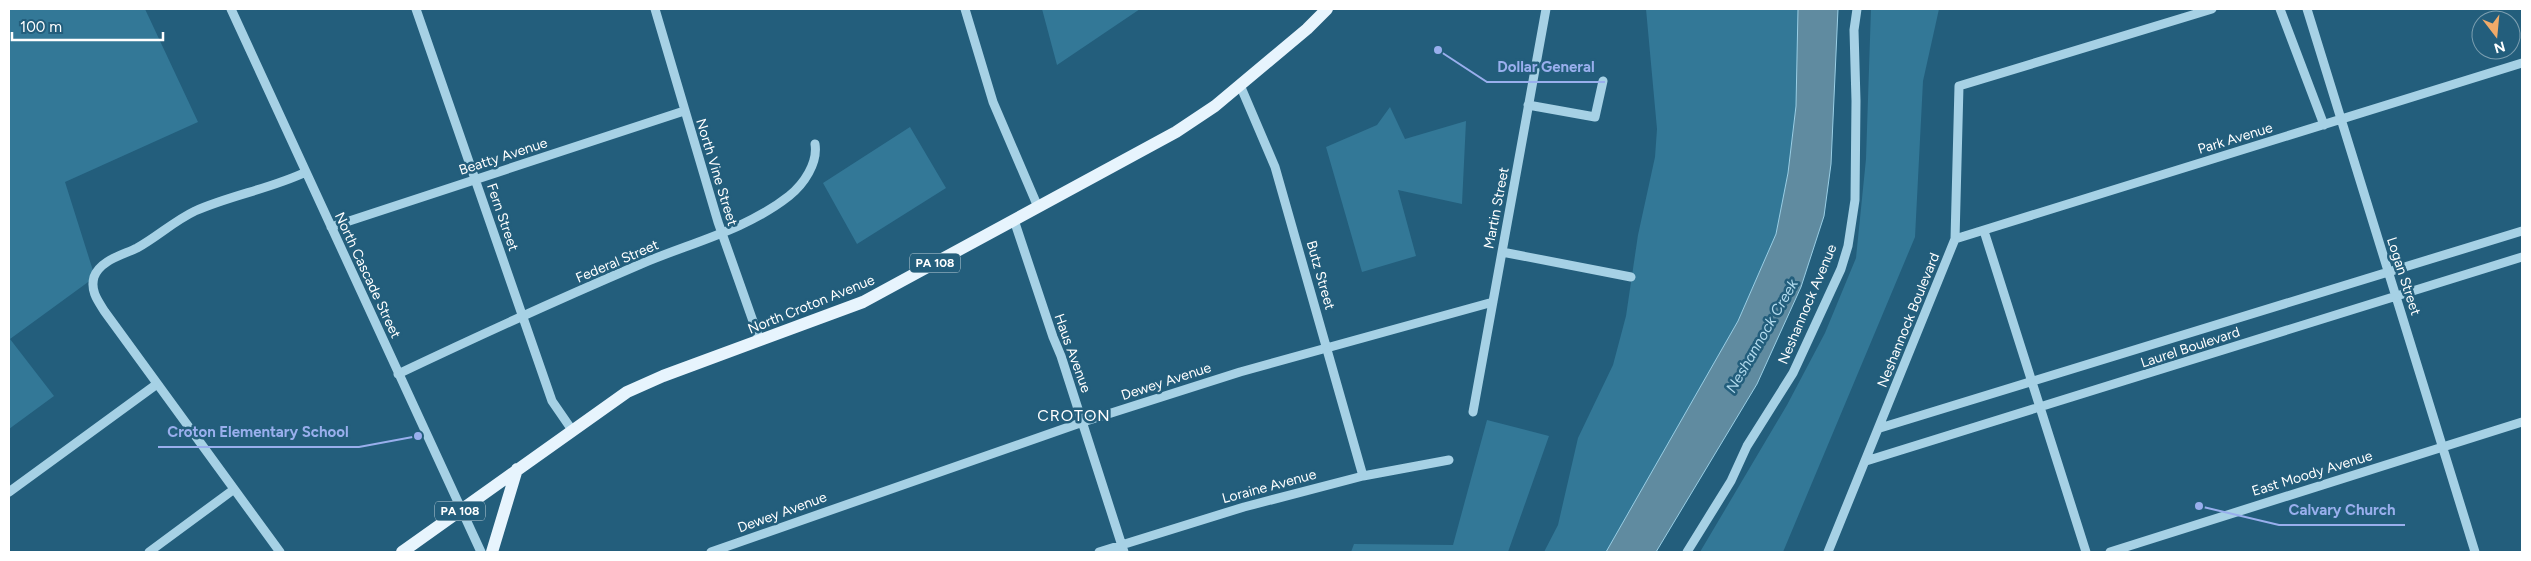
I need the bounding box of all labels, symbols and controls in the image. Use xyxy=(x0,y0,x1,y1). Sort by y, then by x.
scale bar xyxy=(12,10,164,42)
north arrow xyxy=(2471,10,2521,60)
text: 100 m xyxy=(20,18,62,36)
text: N xyxy=(2492,37,2507,57)
callout: Dollar General xyxy=(1487,52,1605,82)
text: Dollar General xyxy=(1497,58,1595,76)
street label: North Vine Street xyxy=(692,116,741,228)
street label: Park Avenue xyxy=(2196,119,2275,158)
street label: Beatty Avenue xyxy=(457,134,550,179)
street label: Martin Street xyxy=(1480,166,1513,250)
street label: Fern Street xyxy=(483,181,522,253)
street label: North Cascade Street xyxy=(331,209,404,341)
street label: Logan Street xyxy=(2383,235,2424,317)
street label: Federal Street xyxy=(573,236,661,287)
street label: Butz Street xyxy=(1303,239,1339,312)
street label: Neshannock Avenue xyxy=(1774,241,1841,367)
street label: Neshannock Boulevard xyxy=(1874,250,1943,390)
road number: PA 108 xyxy=(910,254,960,272)
street label: North Croton Avenue xyxy=(745,271,877,338)
water label: Neshannock Creek xyxy=(1722,275,1802,396)
street label: Haus Avenue xyxy=(1050,311,1095,395)
street label: Laurel Boulevard xyxy=(2138,323,2242,372)
street label: Dewey Avenue xyxy=(1119,359,1214,404)
district label: CROTON xyxy=(1037,406,1111,425)
callout: Croton Elementary School xyxy=(158,417,359,447)
text: Croton Elementary School xyxy=(167,423,349,441)
street label: East Moody Avenue xyxy=(2250,447,2375,500)
street label: Loraine Avenue xyxy=(1220,466,1318,507)
street label: Dewey Avenue xyxy=(735,488,829,536)
callout: Calvary Church xyxy=(2279,495,2405,525)
text: Calvary Church xyxy=(2289,501,2395,519)
road number: PA 108 xyxy=(435,502,485,520)

